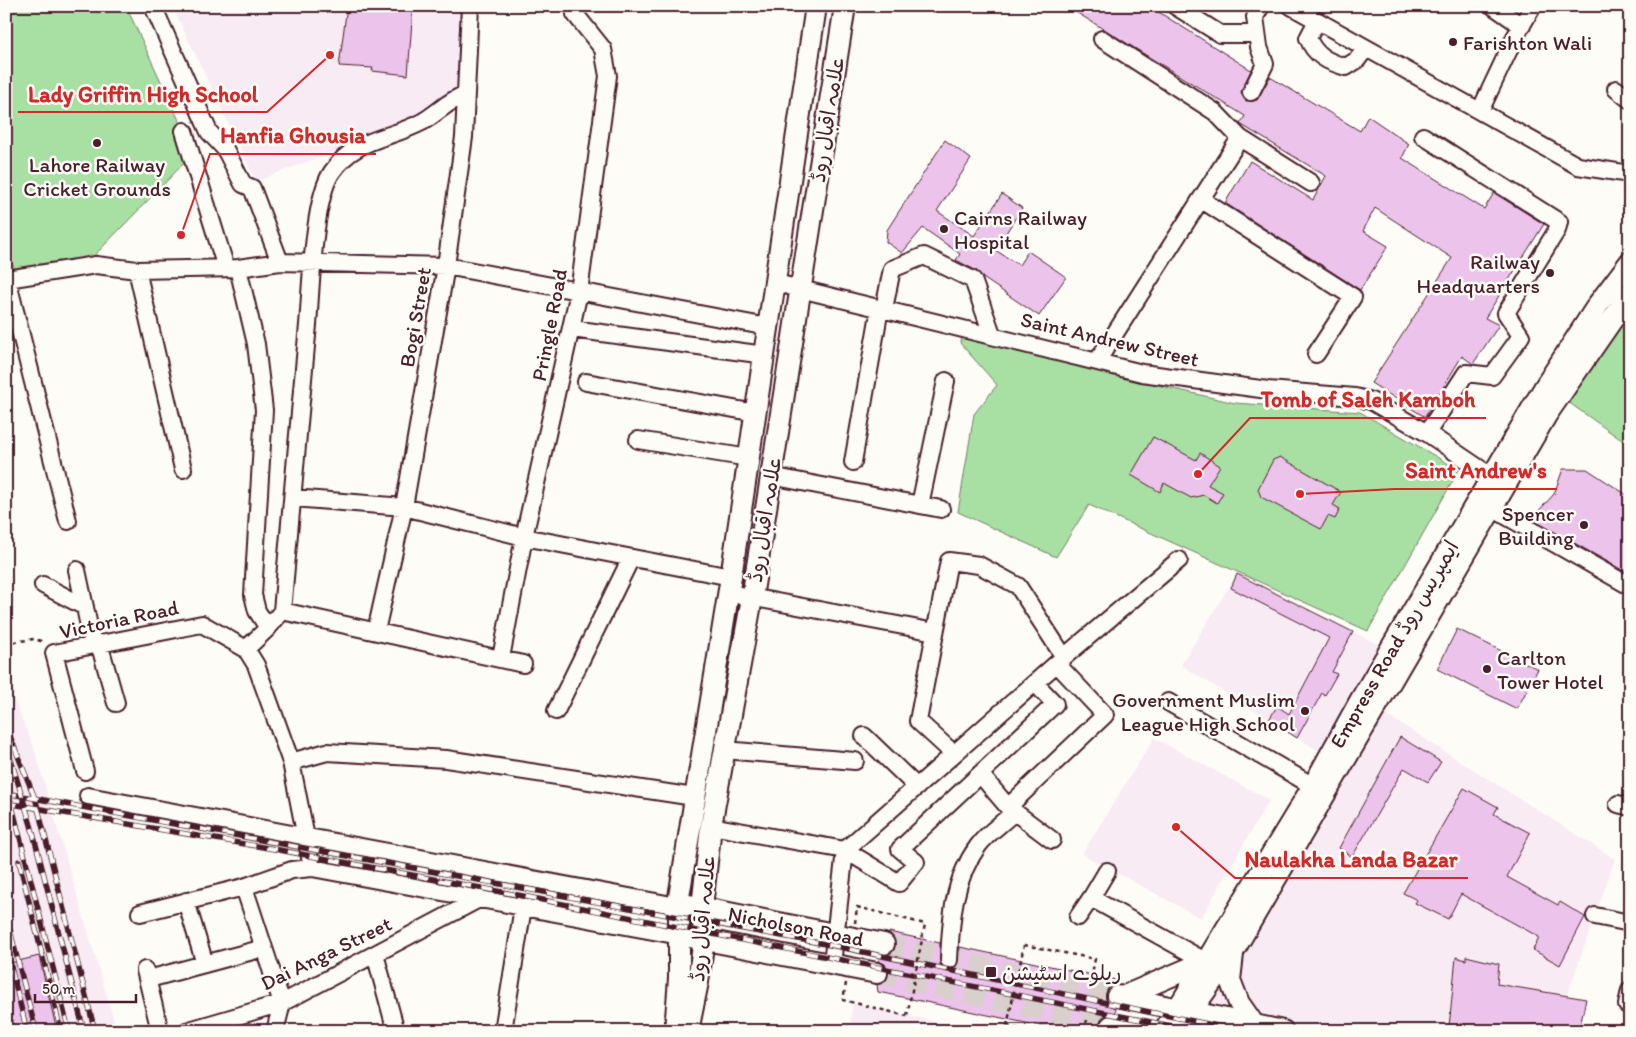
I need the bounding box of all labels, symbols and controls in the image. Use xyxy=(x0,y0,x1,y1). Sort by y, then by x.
place label: Farishton Wali xyxy=(1463,30,1592,55)
marker: Farishton Wali xyxy=(1447,36,1459,48)
street label: علامہ اقبال روڈ xyxy=(805,54,850,184)
callout: Lady Griffin High School xyxy=(18,75,267,112)
text: Lady Griffin High School xyxy=(28,81,259,108)
callout: Hanfia Ghousia xyxy=(210,117,376,154)
text: Hanfia Ghousia xyxy=(220,122,366,149)
marker: Lahore Railway Cricket Grounds xyxy=(91,137,103,149)
place label: Lahore Railway Cricket Grounds xyxy=(23,152,171,201)
place label: Cairns Railway Hospital xyxy=(954,205,1087,254)
marker: Cairns Railway Hospital xyxy=(938,223,950,235)
place label: Railway Headquarters xyxy=(1417,249,1540,298)
street label: Bogi Street xyxy=(394,265,436,369)
street label: Pringle Road xyxy=(526,267,572,383)
marker: Railway Headquarters xyxy=(1544,267,1556,279)
street label: Saint Andrew Street xyxy=(1018,306,1202,372)
callout: Tomb of Saleh Kamboh xyxy=(1250,381,1486,418)
text: Tomb of Saleh Kamboh xyxy=(1260,386,1476,413)
callout: Saint Andrew's xyxy=(1395,452,1557,489)
street label: علامہ اقبال روڈ xyxy=(742,454,787,584)
text: Saint Andrew's xyxy=(1405,457,1547,484)
place label: Spencer Building xyxy=(1498,501,1575,550)
marker: Spencer Building xyxy=(1578,519,1590,531)
street label: Empress Road ایمپریس روڈ xyxy=(1324,536,1465,753)
street label: Victoria Road xyxy=(57,594,181,644)
place label: Carlton Tower Hotel xyxy=(1497,645,1603,694)
marker: Carlton Tower Hotel xyxy=(1481,663,1493,675)
place label: Government Muslim League High School xyxy=(1112,687,1295,736)
marker: Government Muslim League High School xyxy=(1299,705,1311,717)
callout: Naulakha Landa Bazar xyxy=(1235,841,1468,878)
text: Naulakha Landa Bazar xyxy=(1245,846,1459,873)
street label: علامہ اقبال روڈ xyxy=(684,853,721,983)
street label: Nicholson Road xyxy=(726,901,867,952)
street label: Dai Anga Street xyxy=(257,910,396,995)
place label: ریلوے اسٹیشن xyxy=(1002,960,1121,987)
marker: ریلوے اسٹیشن xyxy=(984,965,998,979)
scale bar xyxy=(35,972,136,1004)
text: 50 m xyxy=(42,980,75,998)

